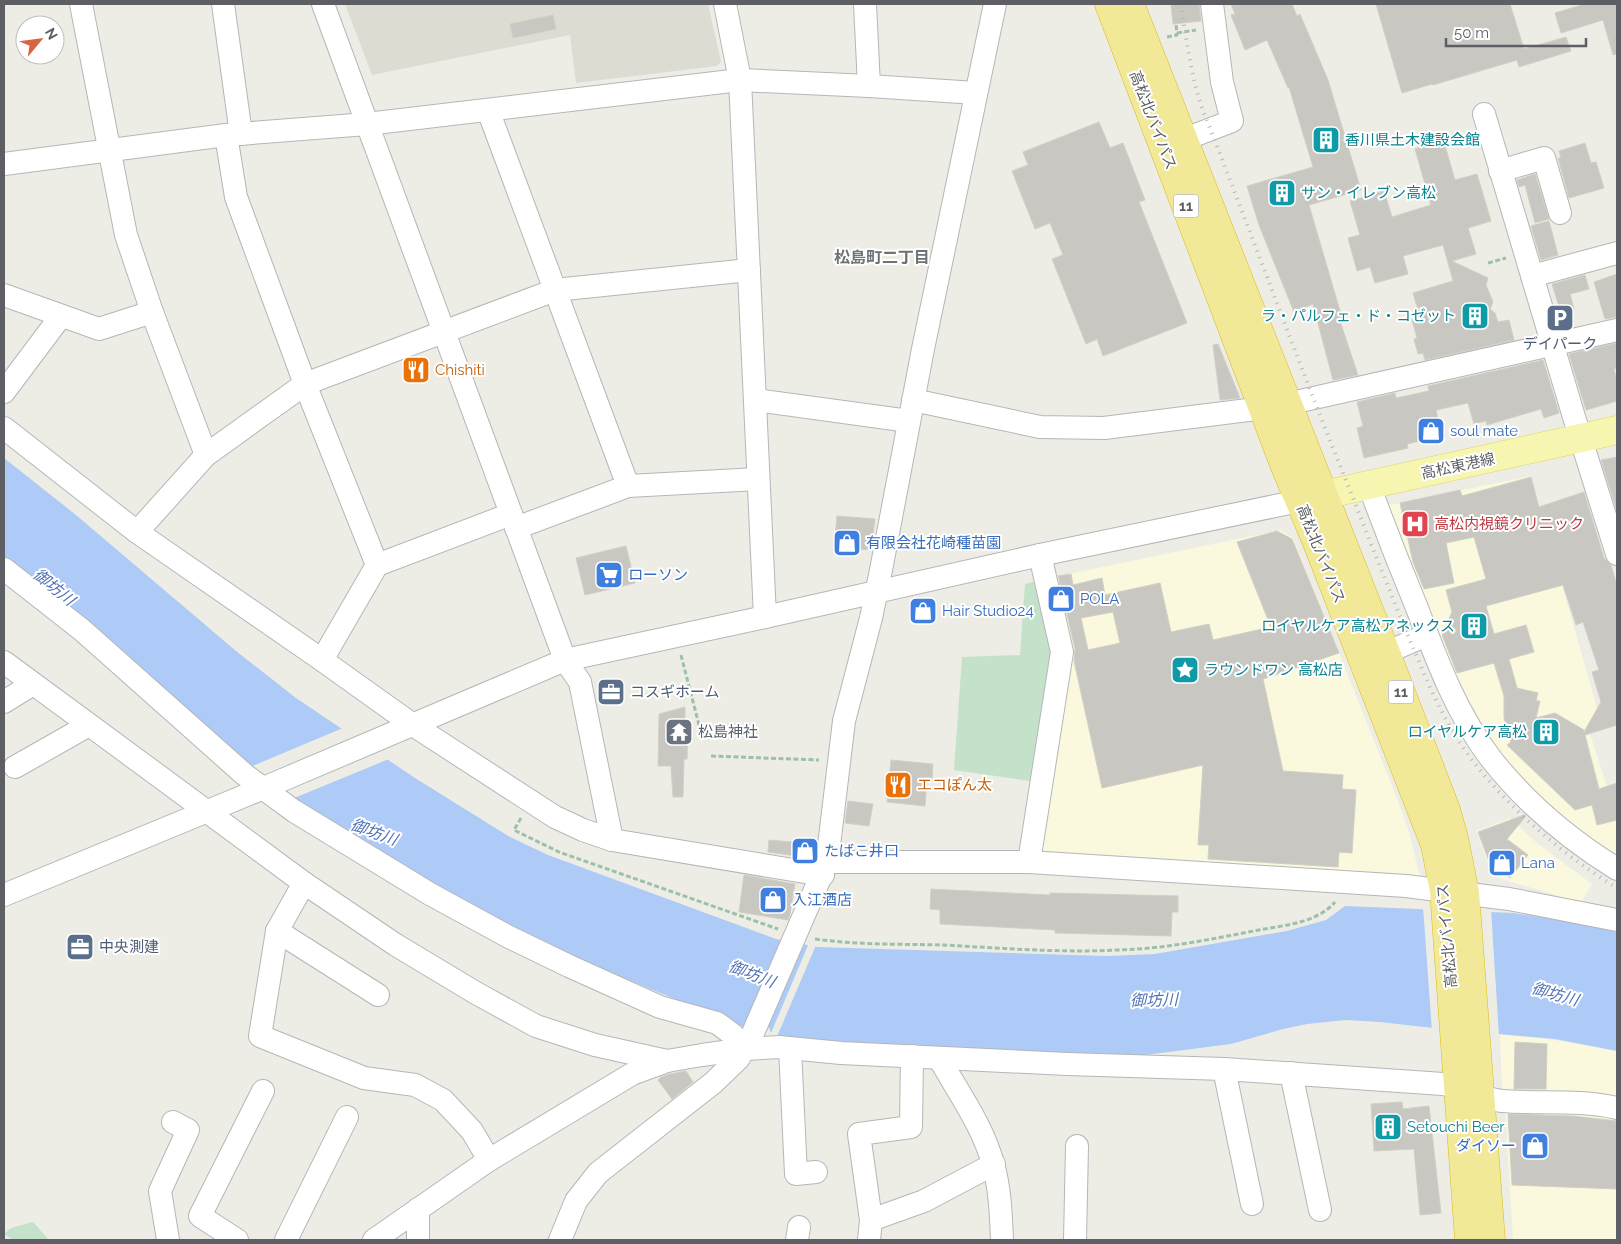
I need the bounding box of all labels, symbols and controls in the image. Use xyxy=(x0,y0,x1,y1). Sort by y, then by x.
north arrow xyxy=(15,15,65,65)
scale bar xyxy=(1446,15,1586,47)
text: 50 m xyxy=(1454,24,1489,42)
text: N xyxy=(42,25,61,42)
street label: 高松北バイパス xyxy=(1126,68,1180,172)
building icon: 香川県土木建設会館 xyxy=(1311,125,1341,155)
place label: 香川県土木建設会館 xyxy=(1345,131,1480,149)
building icon: サン・イレブン高松 xyxy=(1267,178,1297,208)
place label: サン・イレブン高松 xyxy=(1301,184,1436,202)
road number: 11 xyxy=(1174,195,1198,218)
district label: 松島町二丁目 xyxy=(834,248,930,267)
building icon: ラ・パルフェ・ド・コゼット xyxy=(1460,301,1490,331)
parking icon: デイパーク xyxy=(1545,303,1575,333)
place label: ラ・パルフェ・ド・コゼット xyxy=(1261,307,1456,325)
place label: デイパーク xyxy=(1523,335,1597,353)
restaurant icon: Chishiti xyxy=(401,355,431,385)
place label: Chishiti xyxy=(435,361,485,379)
shop icon: soul mate xyxy=(1416,416,1446,446)
place label: soul mate xyxy=(1450,422,1518,440)
street label: 高松東港線 xyxy=(1419,449,1497,483)
street label: 高松北バイパス xyxy=(1293,502,1349,606)
hospital icon: 高松内視鏡クリニック xyxy=(1400,509,1430,539)
place label: 高松内視鏡クリニック xyxy=(1434,515,1584,533)
shop icon: 有限会社花崎種苗園 xyxy=(832,528,862,558)
place label: 有限会社花崎種苗園 xyxy=(866,534,1001,552)
supermarket icon: ローソン xyxy=(594,560,624,590)
water label: 御坊川 xyxy=(29,565,80,611)
place label: ローソン xyxy=(628,566,688,584)
shop icon: POLA xyxy=(1046,584,1076,614)
place label: POLA xyxy=(1080,590,1119,608)
shop icon: Hair Studio24 xyxy=(908,596,938,626)
place label: Hair Studio24 xyxy=(942,602,1034,620)
building icon: ロイヤルケア高松アネックス xyxy=(1459,611,1489,641)
place label: ロイヤルケア高松アネックス xyxy=(1261,617,1455,635)
place icon: ラウンドワン 高松店 xyxy=(1170,655,1200,685)
place label: ラウンドワン 高松店 xyxy=(1204,661,1343,679)
office icon: コスギホーム xyxy=(596,677,626,707)
road number: 11 xyxy=(1388,680,1414,704)
place label: コスギホーム xyxy=(630,683,720,701)
temple icon: 松島神社 xyxy=(664,717,694,747)
building icon: ロイヤルケア高松 xyxy=(1531,717,1561,747)
place label: 松島神社 xyxy=(698,723,758,741)
place label: ロイヤルケア高松 xyxy=(1407,723,1527,741)
restaurant icon: エコぽん太 xyxy=(883,770,913,800)
place label: エコぽん太 xyxy=(917,776,992,794)
water label: 御坊川 xyxy=(348,815,402,850)
shop icon: たばこ井口 xyxy=(790,836,820,866)
place label: たばこ井口 xyxy=(824,842,899,860)
shop icon: Lana xyxy=(1487,848,1517,878)
place label: Lana xyxy=(1521,854,1555,872)
street label: 高松北バイパス xyxy=(1433,883,1461,989)
shop icon: 入江酒店 xyxy=(758,885,788,915)
place label: 入江酒店 xyxy=(792,891,852,909)
office icon: 中央測建 xyxy=(65,932,95,962)
place label: 中央測建 xyxy=(99,938,159,956)
water label: 御坊川 xyxy=(726,957,780,992)
water label: 御坊川 xyxy=(1529,978,1583,1010)
water label: 御坊川 xyxy=(1130,990,1180,1010)
building icon: Setouchi Beer xyxy=(1373,1112,1403,1142)
place label: Setouchi Beer xyxy=(1407,1118,1505,1136)
shop icon: ダイソー xyxy=(1520,1131,1550,1161)
place label: ダイソー xyxy=(1456,1137,1516,1155)

